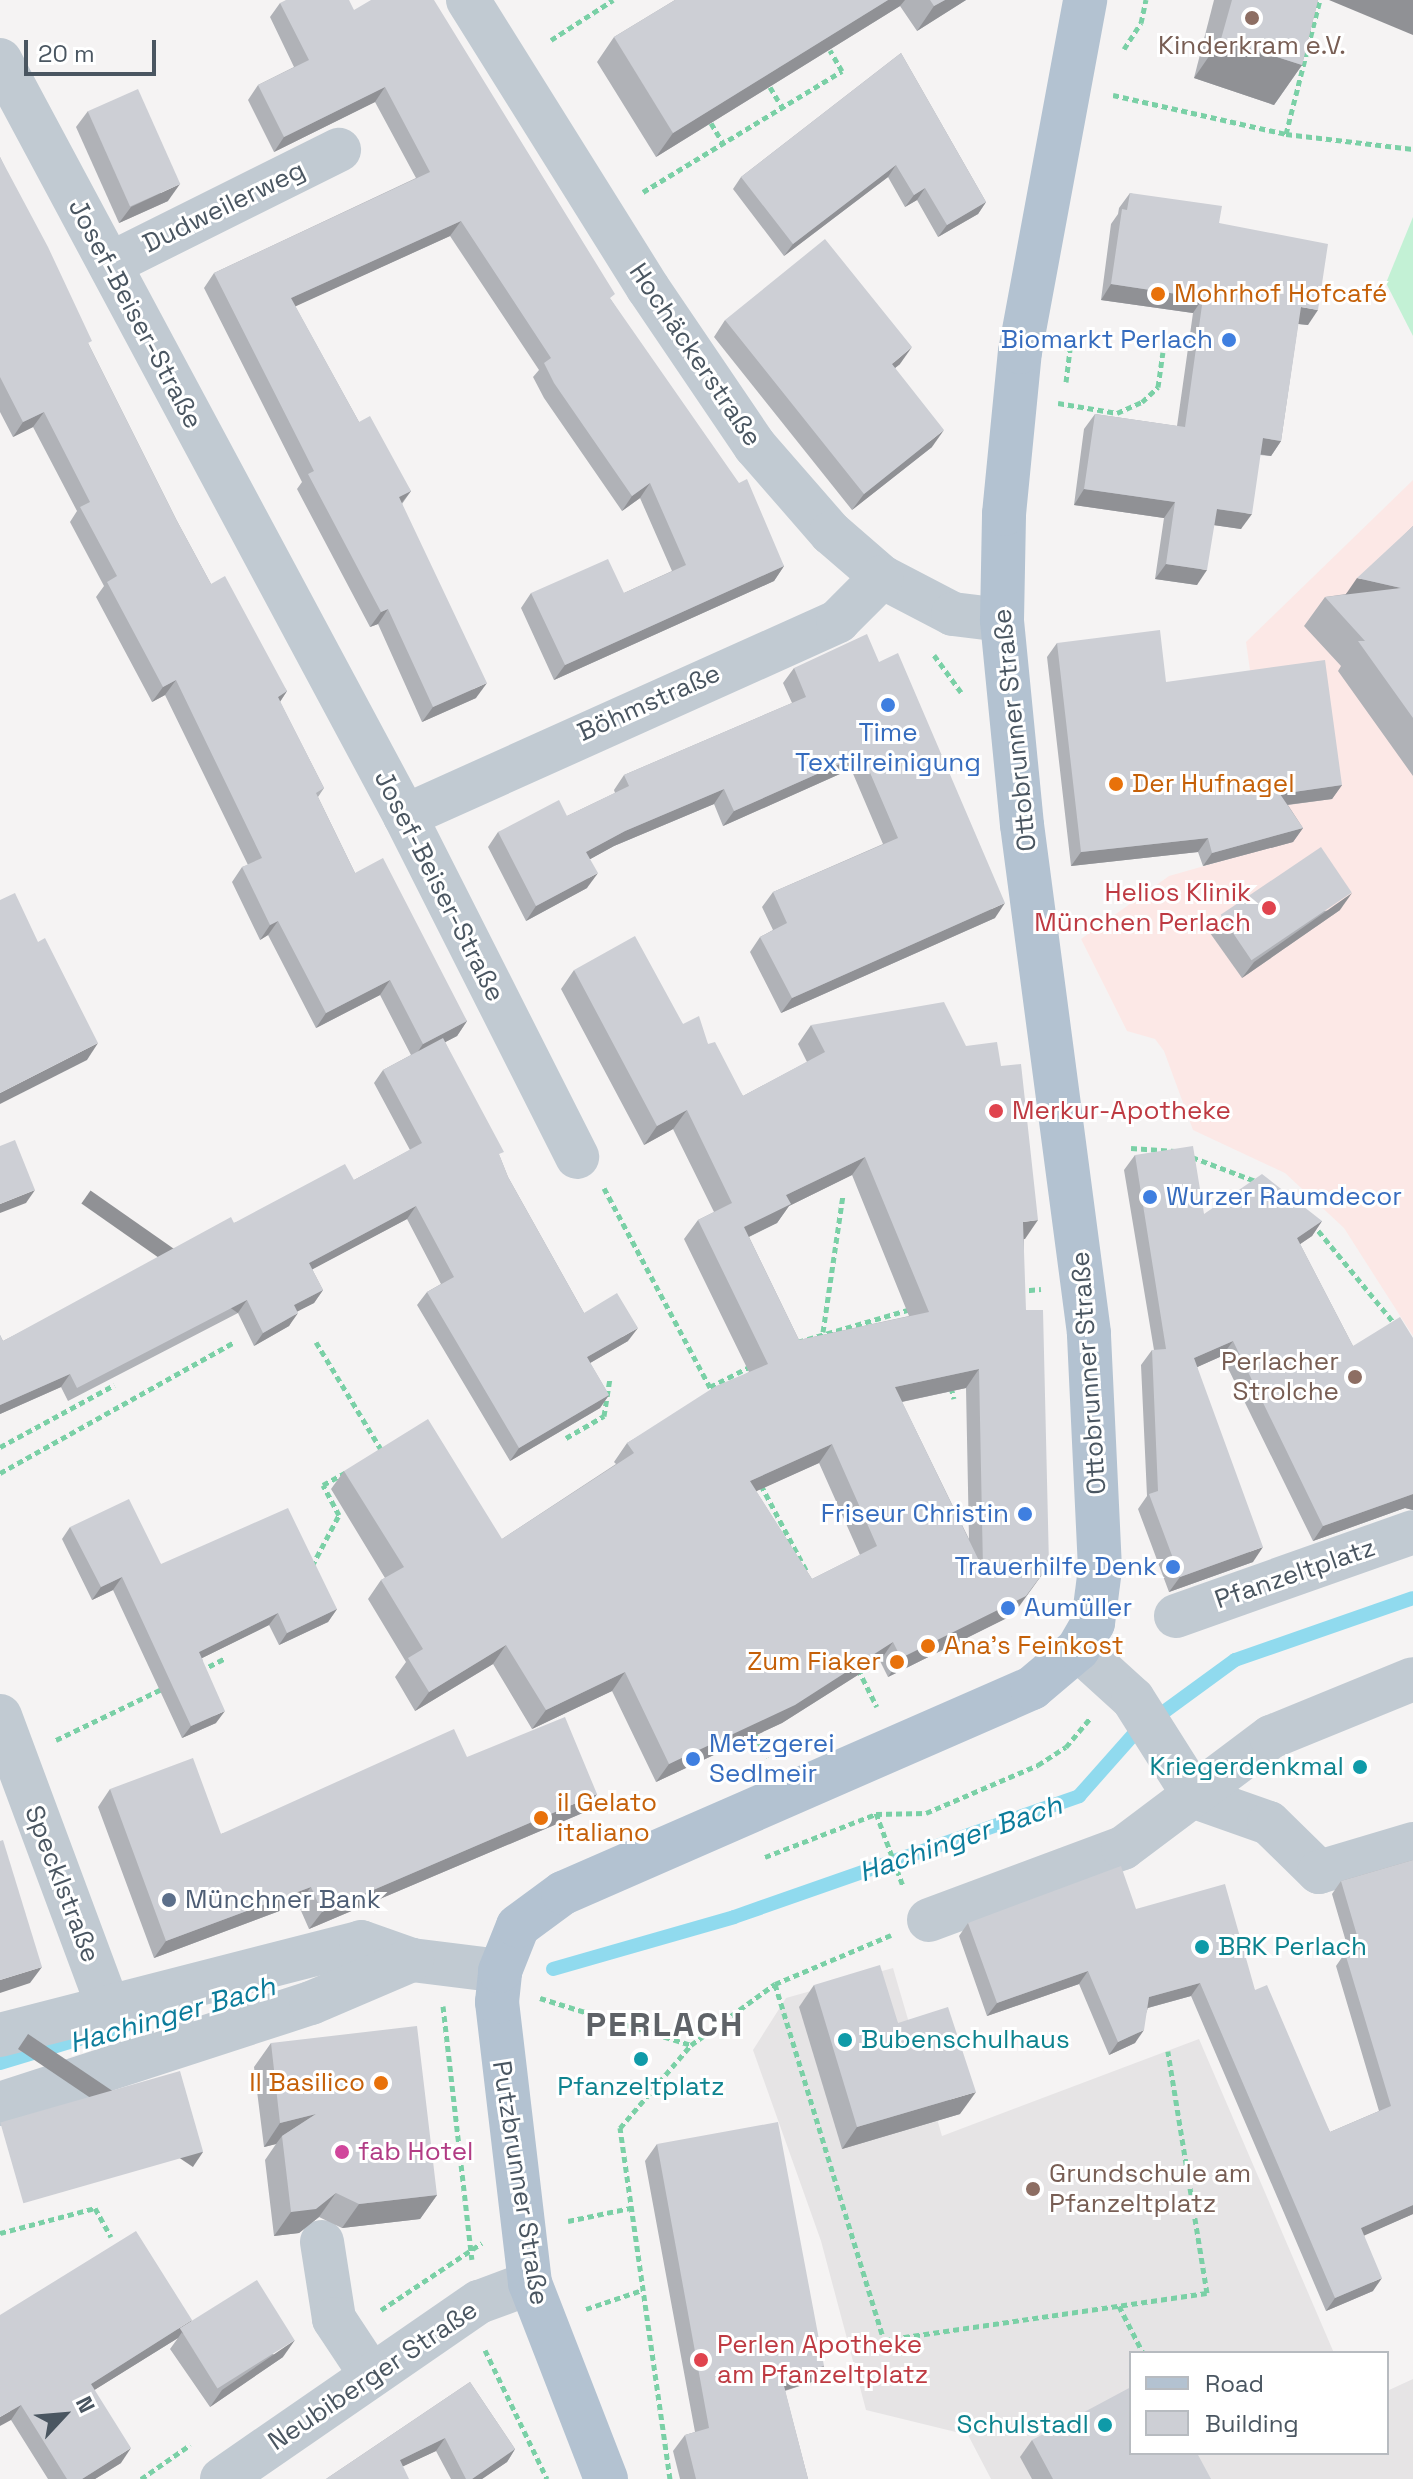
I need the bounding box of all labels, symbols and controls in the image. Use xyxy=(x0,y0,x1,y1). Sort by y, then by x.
marker: Kinderkram e.V. xyxy=(1243,9,1261,27)
scale bar xyxy=(28,24,160,74)
place label: Kinderkram e.V. xyxy=(1158,30,1346,62)
text: 20 m xyxy=(38,38,95,69)
street label: Dudweilerweg xyxy=(138,154,310,260)
street label: Josef-Beiser-Straße xyxy=(61,194,209,434)
street label: Hochäckerstraße xyxy=(622,257,768,453)
place label: Mohrhof Hofcafé xyxy=(1174,278,1387,310)
marker: Mohrhof Hofcafé xyxy=(1149,285,1167,303)
place label: Biomarkt Perlach xyxy=(1001,324,1213,356)
marker: Biomarkt Perlach xyxy=(1220,331,1238,349)
street label: Ottobrunner Straße xyxy=(987,607,1043,853)
street label: Böhmstraße xyxy=(573,658,725,748)
marker: Time Textilreinigung xyxy=(879,696,897,714)
place label: Time Textilreinigung xyxy=(795,717,981,778)
street label: Josef-Beiser-Straße xyxy=(367,765,511,1007)
place label: Der Hufnagel xyxy=(1132,768,1295,800)
marker: Der Hufnagel xyxy=(1107,775,1125,793)
place label: Helios Klinik München Perlach xyxy=(1034,877,1251,938)
marker: Helios Klinik München Perlach xyxy=(1258,897,1280,919)
place label: Merkur-Apotheke xyxy=(1012,1095,1231,1127)
marker: Merkur-Apotheke xyxy=(987,1102,1005,1120)
place label: Wurzer Raumdecor xyxy=(1166,1181,1402,1213)
marker: Wurzer Raumdecor xyxy=(1141,1188,1159,1206)
street label: Ottobrunner Straße xyxy=(1065,1250,1113,1496)
place label: Perlacher Strolche xyxy=(1221,1346,1339,1408)
marker: Perlacher Strolche xyxy=(1346,1368,1364,1386)
place label: Friseur Christin xyxy=(821,1498,1009,1530)
marker: Friseur Christin xyxy=(1016,1505,1034,1523)
street label: Pfanzeltplatz xyxy=(1211,1532,1379,1616)
place label: Trauerhilfe Denk xyxy=(954,1551,1157,1583)
marker: Trauerhilfe Denk xyxy=(1164,1558,1182,1576)
place label: Aumüller xyxy=(1024,1592,1132,1624)
marker: Aumüller xyxy=(999,1599,1017,1617)
place label: Ana's Feinkost xyxy=(944,1630,1124,1662)
marker: Ana's Feinkost xyxy=(919,1637,937,1655)
place label: Zum Fiaker xyxy=(747,1646,881,1678)
marker: Zum Fiaker xyxy=(888,1653,906,1671)
place label: Metzgerei Sedlmeir xyxy=(709,1728,835,1790)
marker: Metzgerei Sedlmeir xyxy=(684,1750,702,1768)
place label: Kriegerdenkmal xyxy=(1149,1751,1344,1783)
marker: Kriegerdenkmal xyxy=(1351,1758,1369,1776)
place label: il Gelato italiano xyxy=(557,1787,657,1848)
water label: Hachinger Bach xyxy=(854,1788,1066,1888)
street label: Specklstraße xyxy=(18,1801,106,1967)
marker: il Gelato italiano xyxy=(532,1809,550,1827)
place label: Münchner Bank xyxy=(185,1884,381,1916)
marker: Münchner Bank xyxy=(160,1891,178,1909)
place label: BRK Perlach xyxy=(1218,1931,1367,1963)
marker: BRK Perlach xyxy=(1193,1938,1211,1956)
water label: Hachinger Bach xyxy=(65,1969,279,2059)
district label: PERLACH xyxy=(586,2005,744,2045)
place label: Bubenschulhaus xyxy=(861,2024,1070,2056)
marker: Bubenschulhaus xyxy=(836,2031,854,2049)
marker: Pfanzeltplatz xyxy=(632,2050,650,2068)
street label: Putzbrunner Straße xyxy=(485,2058,555,2308)
place label: Il Basilico xyxy=(249,2067,365,2099)
place label: Pfanzeltplatz xyxy=(557,2071,725,2103)
marker: Il Basilico xyxy=(372,2074,390,2092)
place label: fab Hotel xyxy=(358,2136,473,2168)
marker: fab Hotel xyxy=(333,2143,351,2161)
place label: Grundschule am Pfanzeltplatz xyxy=(1049,2158,1251,2220)
marker: Grundschule am Pfanzeltplatz xyxy=(1024,2180,1042,2198)
street label: Neubiberger Straße xyxy=(262,2294,484,2458)
place label: Perlen Apotheke am Pfanzeltplatz xyxy=(717,2329,928,2390)
marker: Perlen Apotheke am Pfanzeltplatz xyxy=(692,2351,710,2369)
legend xyxy=(1129,2351,1389,2455)
text: Road xyxy=(1205,2368,1264,2399)
north arrow xyxy=(24,2375,104,2455)
text: N xyxy=(70,2392,101,2417)
text: Building xyxy=(1205,2408,1299,2439)
place label: Schulstadl xyxy=(956,2409,1089,2441)
marker: Schulstadl xyxy=(1096,2416,1114,2434)

